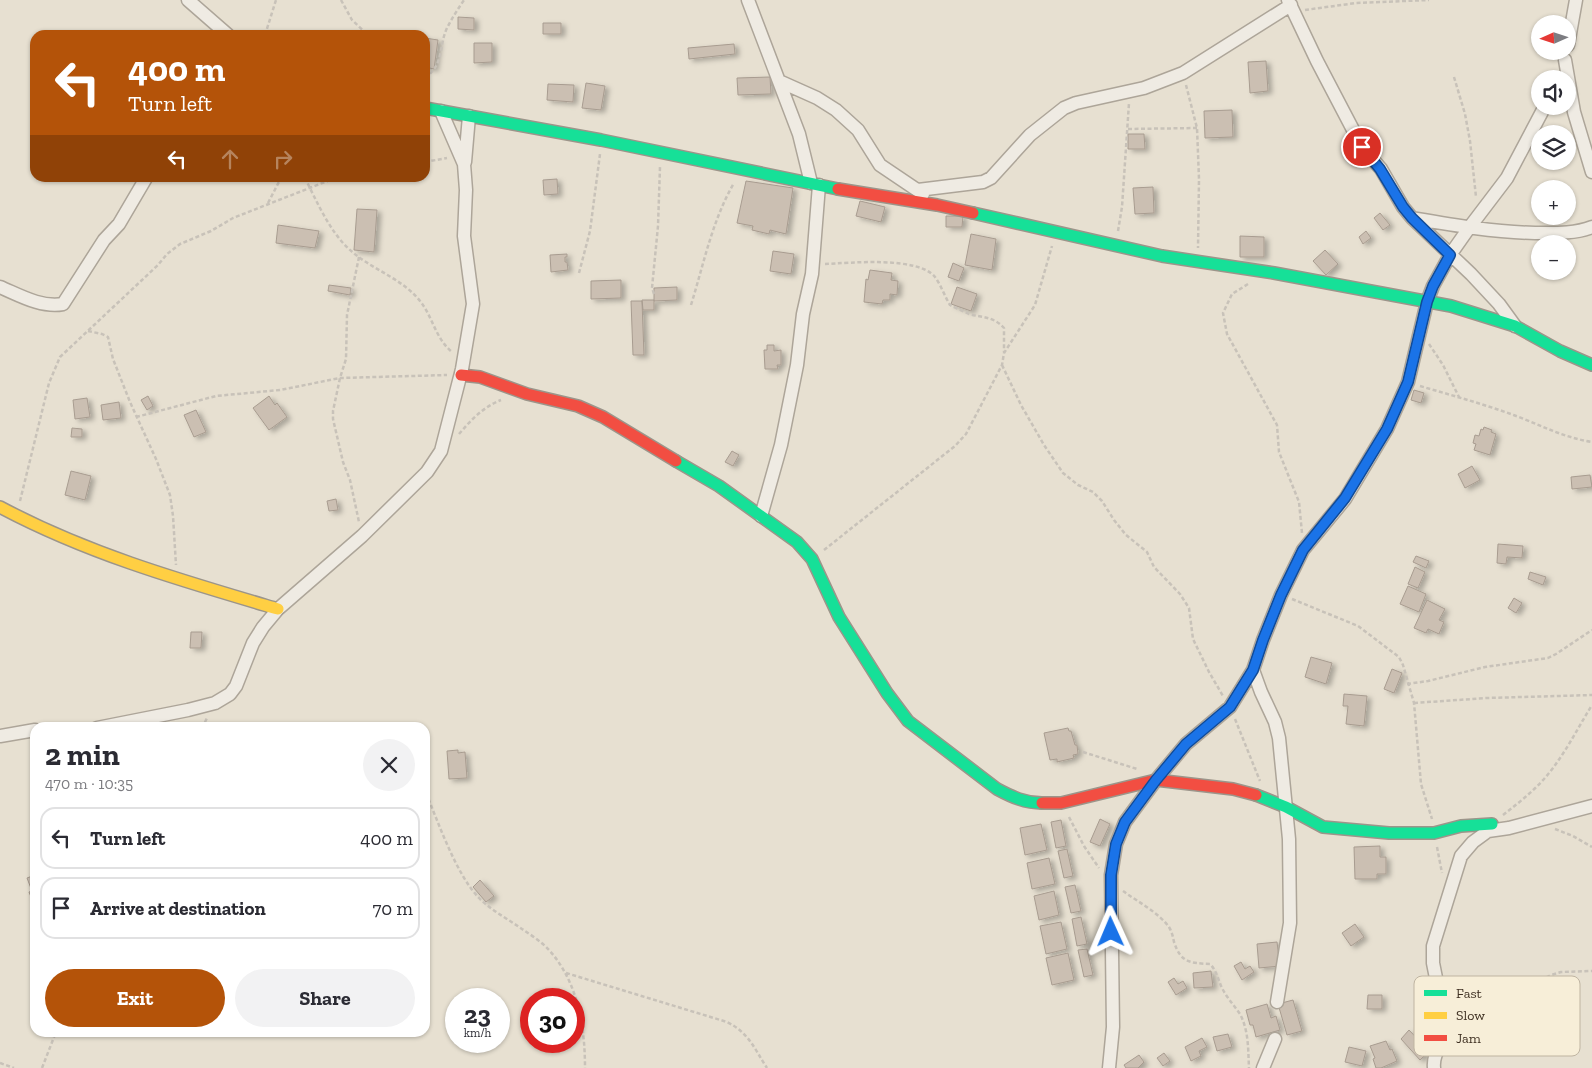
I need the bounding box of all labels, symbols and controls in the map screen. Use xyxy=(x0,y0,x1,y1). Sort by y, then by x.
north arrow xyxy=(1531,15,1576,60)
map controls xyxy=(1531,15,1576,280)
text: 400 m xyxy=(128,48,225,90)
icon: left xyxy=(45,50,110,115)
button: sound xyxy=(1531,70,1576,115)
text: Turn left xyxy=(128,90,212,117)
button: layers xyxy=(1531,125,1576,170)
pin xyxy=(1341,126,1383,168)
icon: arrive xyxy=(1348,133,1376,161)
icon: left xyxy=(163,145,191,173)
icon: ahead xyxy=(216,145,244,173)
icon: right xyxy=(269,145,297,173)
button: + xyxy=(1531,180,1576,225)
button: − xyxy=(1531,235,1576,280)
text: 2 min xyxy=(45,737,120,773)
button: close xyxy=(363,739,415,791)
text: 470 m · 10:35 xyxy=(45,774,133,793)
icon: left xyxy=(47,824,75,852)
text: Turn left xyxy=(90,827,165,850)
text: 400 m xyxy=(360,827,413,850)
icon: arrive xyxy=(47,894,75,922)
text: Arrive at destination xyxy=(90,897,266,920)
text: 70 m xyxy=(372,897,413,920)
position arrow xyxy=(1084,905,1136,957)
button: Exit xyxy=(45,969,225,1027)
button: Share xyxy=(235,969,415,1027)
legend xyxy=(1414,976,1580,1056)
text: Fast xyxy=(1456,985,1483,1002)
speed limit sign: 30 xyxy=(520,988,585,1053)
text: 23 xyxy=(464,999,491,1029)
text: Slow xyxy=(1456,1007,1485,1024)
text: km/h xyxy=(464,1026,491,1040)
text: Jam xyxy=(1456,1030,1481,1047)

